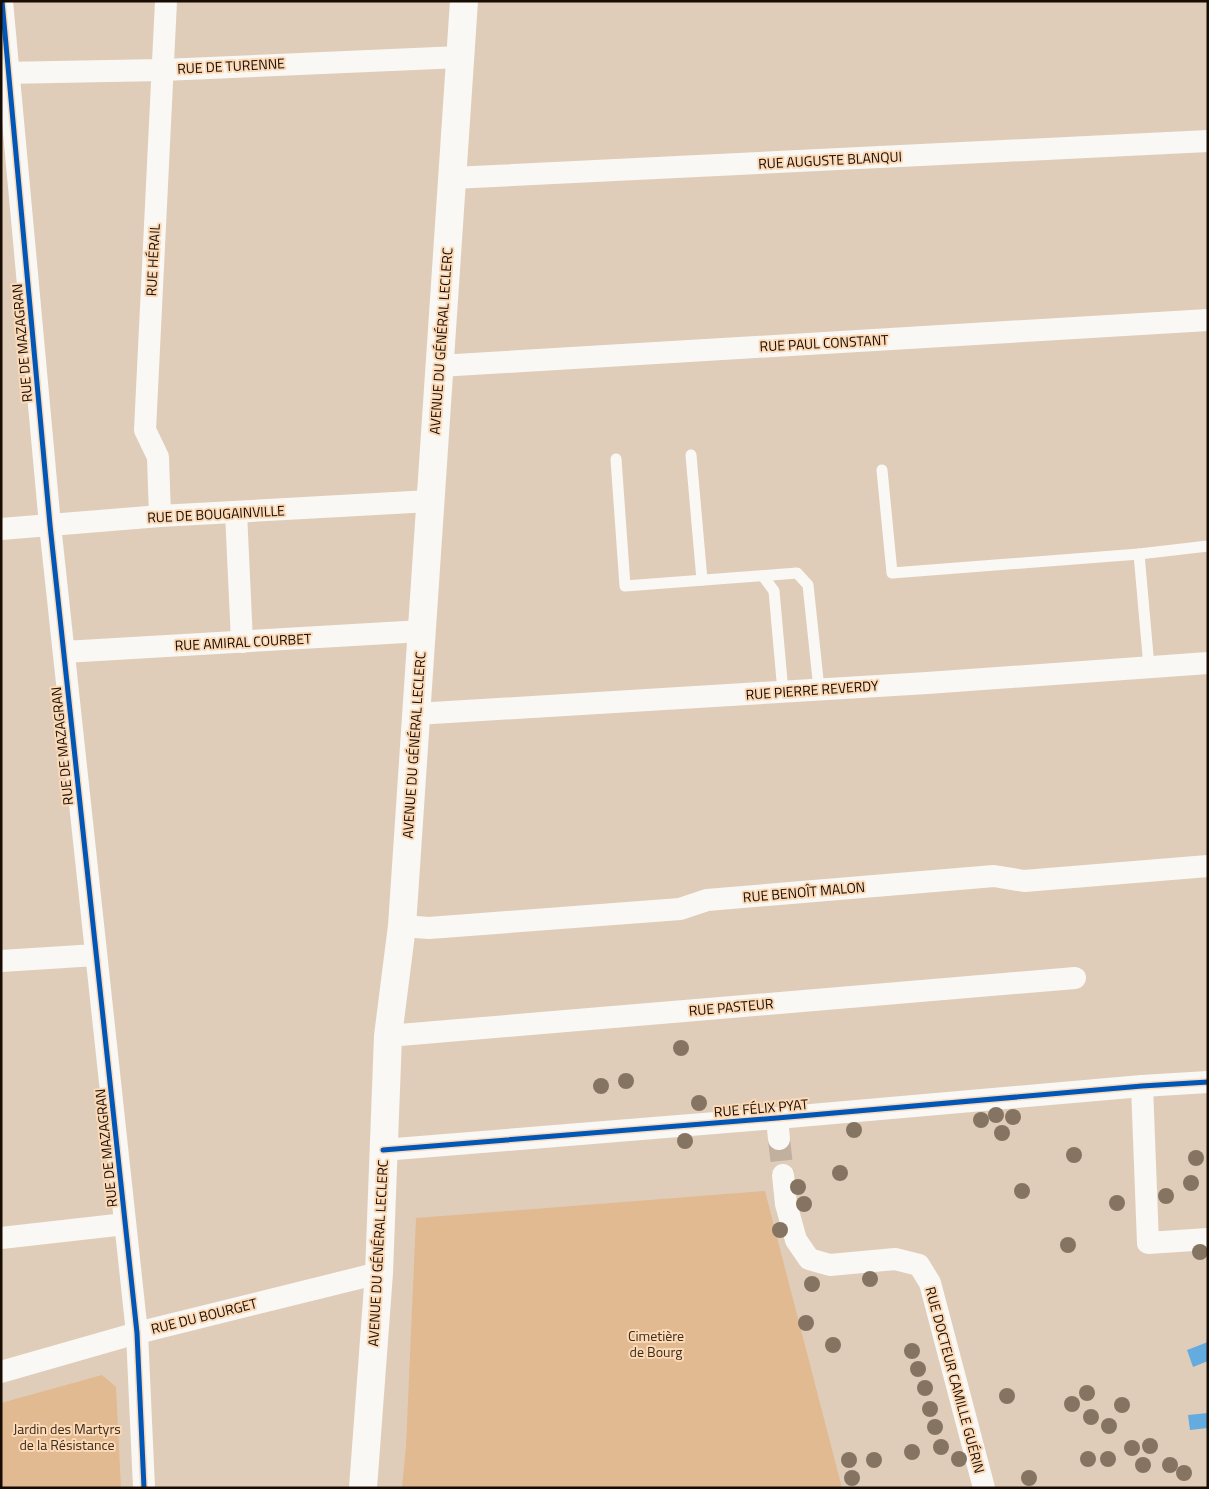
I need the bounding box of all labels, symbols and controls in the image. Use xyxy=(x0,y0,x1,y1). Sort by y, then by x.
street label: RUE DE TURENNE xyxy=(177,52,286,79)
street label: RUE AUGUSTE BLANQUI xyxy=(758,145,902,174)
street label: RUE HÉRAIL xyxy=(140,223,165,297)
street label: AVENUE DU GÉNÉRAL LECLERC xyxy=(423,247,458,435)
street label: RUE DE MAZAGRAN xyxy=(6,283,37,403)
street label: RUE PAUL CONSTANT xyxy=(759,329,890,356)
street label: RUE DE BOUGAINVILLE xyxy=(147,499,286,528)
street label: RUE AMIRAL COURBET xyxy=(174,627,312,656)
street label: AVENUE DU GÉNÉRAL LECLERC xyxy=(396,651,431,839)
street label: RUE PIERRE REVERDY xyxy=(745,674,880,705)
street label: RUE DE MAZAGRAN xyxy=(45,686,78,806)
street label: RUE BENOÎT MALON xyxy=(742,876,866,907)
street label: RUE PASTEUR xyxy=(688,992,774,1021)
street label: RUE DE MAZAGRAN xyxy=(89,1088,122,1208)
street label: RUE FÉLIX PYAT xyxy=(713,1093,810,1122)
street label: AVENUE DU GÉNÉRAL LECLERC xyxy=(362,1159,393,1347)
street label: RUE DOCTEUR CAMILLE GUÉRIN xyxy=(920,1284,991,1476)
street label: RUE DU BOURGET xyxy=(149,1292,260,1339)
park label: Cimetière de Bourg xyxy=(628,1325,684,1362)
park label: Jardin des Martyrs de la Résistance xyxy=(13,1418,121,1455)

